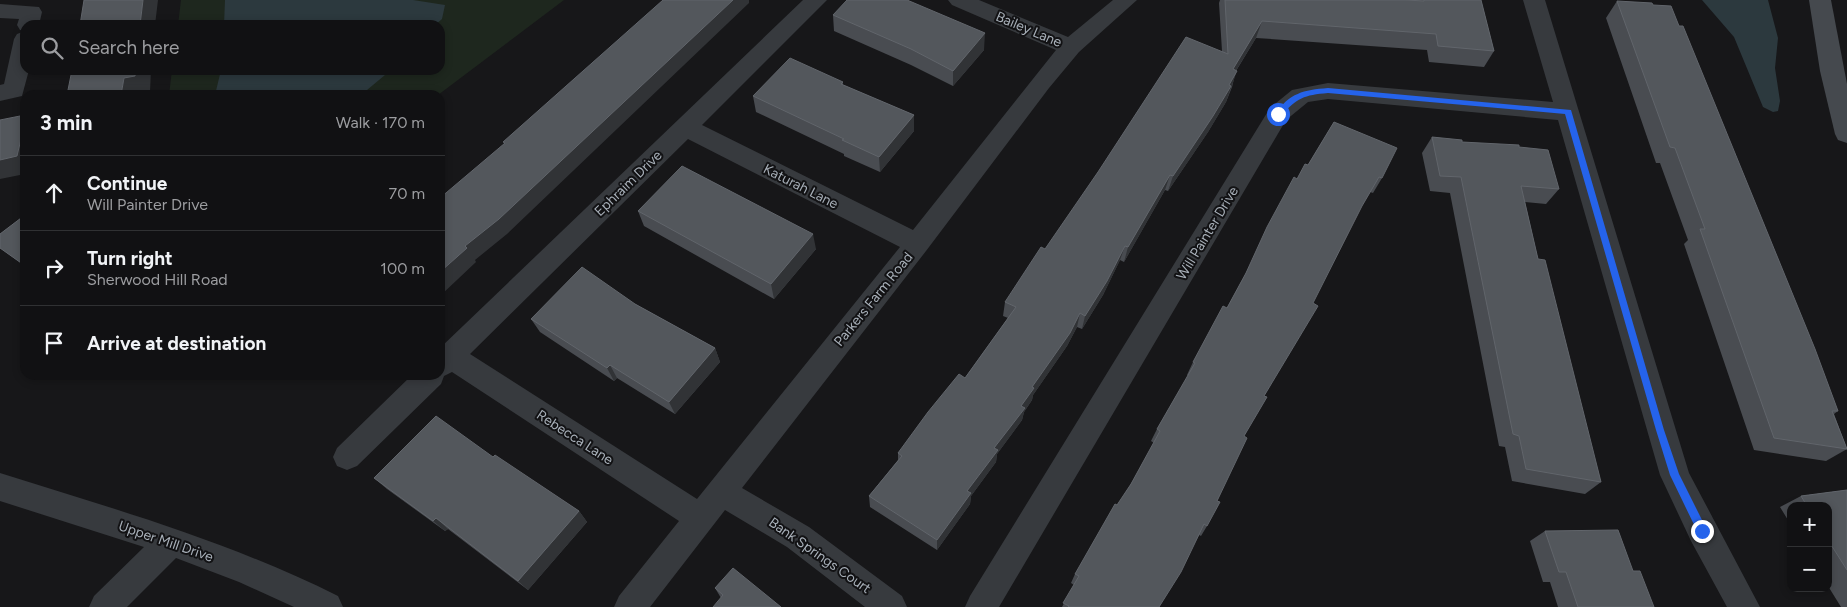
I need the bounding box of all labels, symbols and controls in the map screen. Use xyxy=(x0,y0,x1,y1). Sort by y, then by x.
street label: Bailey Lane xyxy=(993,8,1065,51)
search box xyxy=(20,20,445,75)
icon: search xyxy=(38,34,66,62)
text: Search here xyxy=(78,36,180,59)
route start xyxy=(1267,103,1290,126)
text: 3 min xyxy=(40,110,92,135)
text: Walk · 170 m xyxy=(336,113,425,132)
street label: Ephraim Drive xyxy=(591,147,666,220)
street label: Katurah Lane xyxy=(761,160,841,213)
text: Continue xyxy=(87,172,167,195)
icon: ahead xyxy=(40,179,68,207)
street label: Will Painter Drive xyxy=(1173,183,1242,283)
text: 70 m xyxy=(389,184,425,203)
text: Will Painter Drive xyxy=(87,195,208,214)
text: Turn right xyxy=(87,247,173,270)
street label: Parkers Farm Road xyxy=(830,249,916,350)
icon: right xyxy=(40,254,68,282)
text: 100 m xyxy=(380,259,425,278)
text: Sherwood Hill Road xyxy=(87,270,228,289)
icon: arrive xyxy=(40,329,68,357)
text: Arrive at destination xyxy=(87,332,266,355)
street label: Rebecca Lane xyxy=(533,406,617,469)
map controls xyxy=(1787,502,1832,592)
button: + xyxy=(1787,502,1832,547)
street label: Bank Springs Court xyxy=(765,514,874,597)
street label: Upper Mill Drive xyxy=(116,517,216,566)
route end xyxy=(1691,520,1714,543)
button: − xyxy=(1787,547,1832,592)

